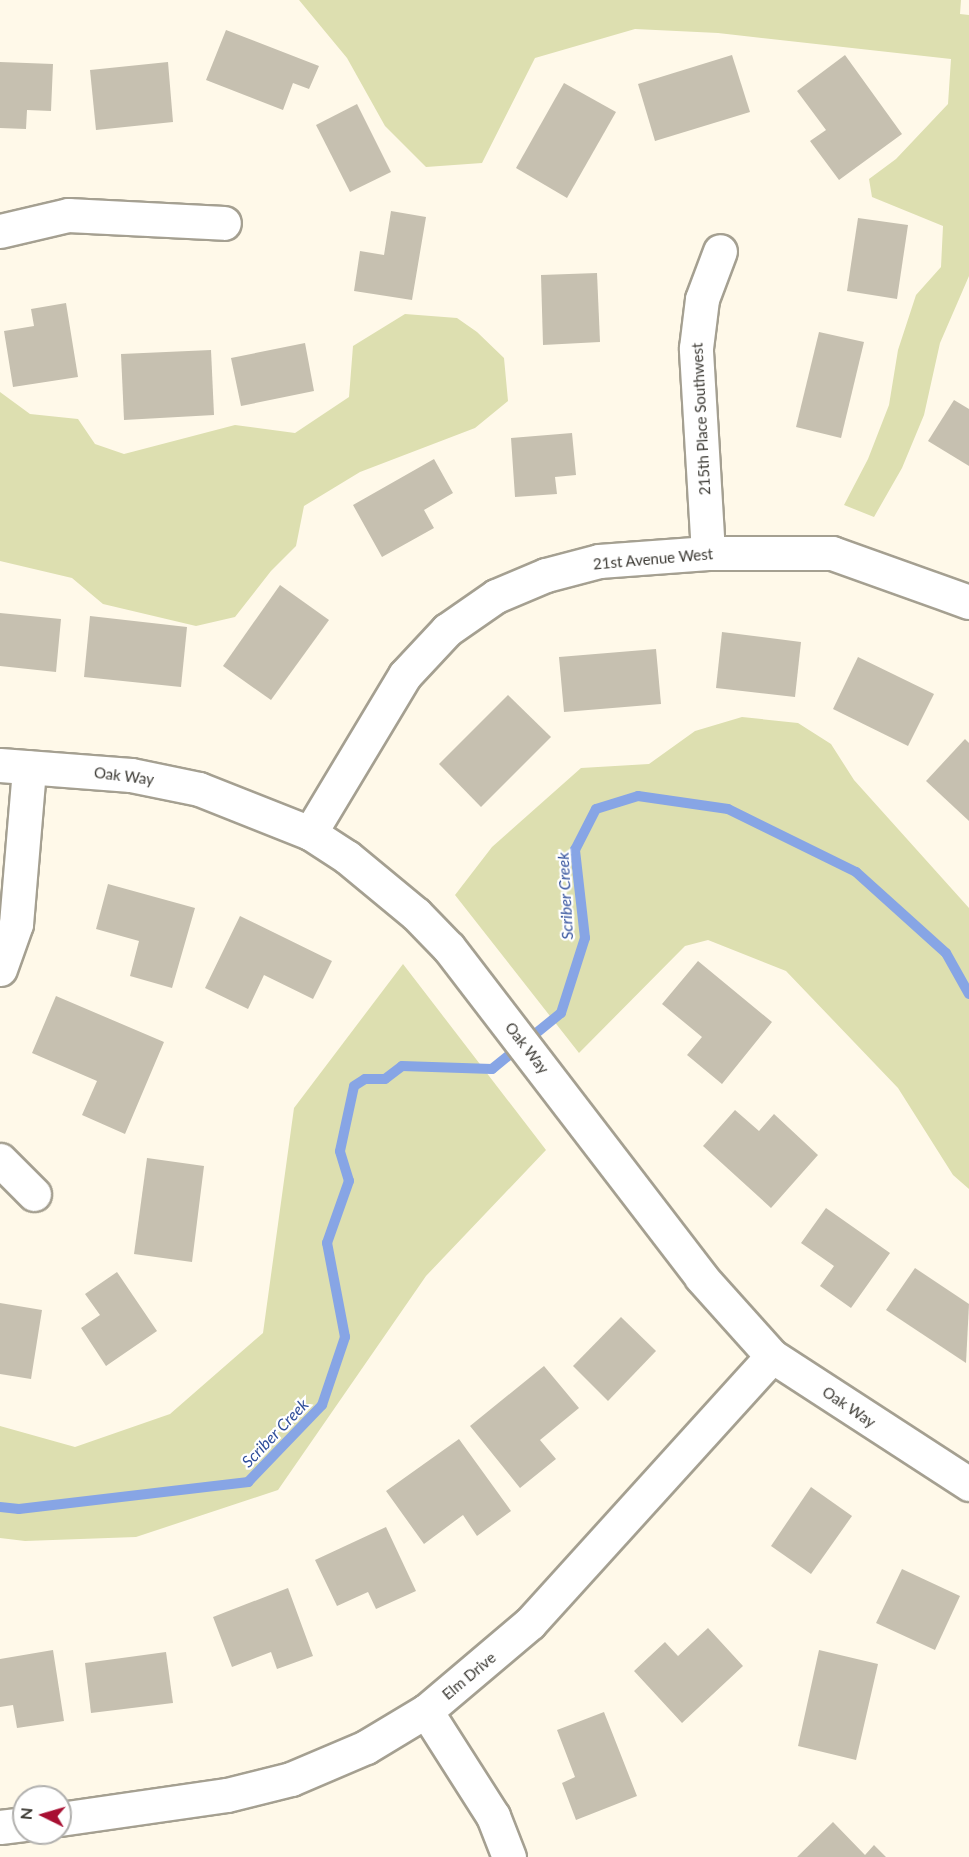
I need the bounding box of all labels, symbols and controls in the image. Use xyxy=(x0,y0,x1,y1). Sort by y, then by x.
street label: 215th Place Southwest xyxy=(688,342,714,496)
street label: 21st Avenue West xyxy=(592,545,714,573)
street label: Oak Way xyxy=(93,763,155,789)
water label: Scriber Creek xyxy=(553,852,577,940)
street label: Oak Way xyxy=(501,1019,553,1077)
street label: Oak Way xyxy=(819,1383,879,1431)
water label: Scriber Creek xyxy=(238,1395,312,1471)
street label: Elm Drive xyxy=(439,1649,499,1703)
north arrow xyxy=(12,1785,72,1845)
text: N xyxy=(16,1807,36,1821)

